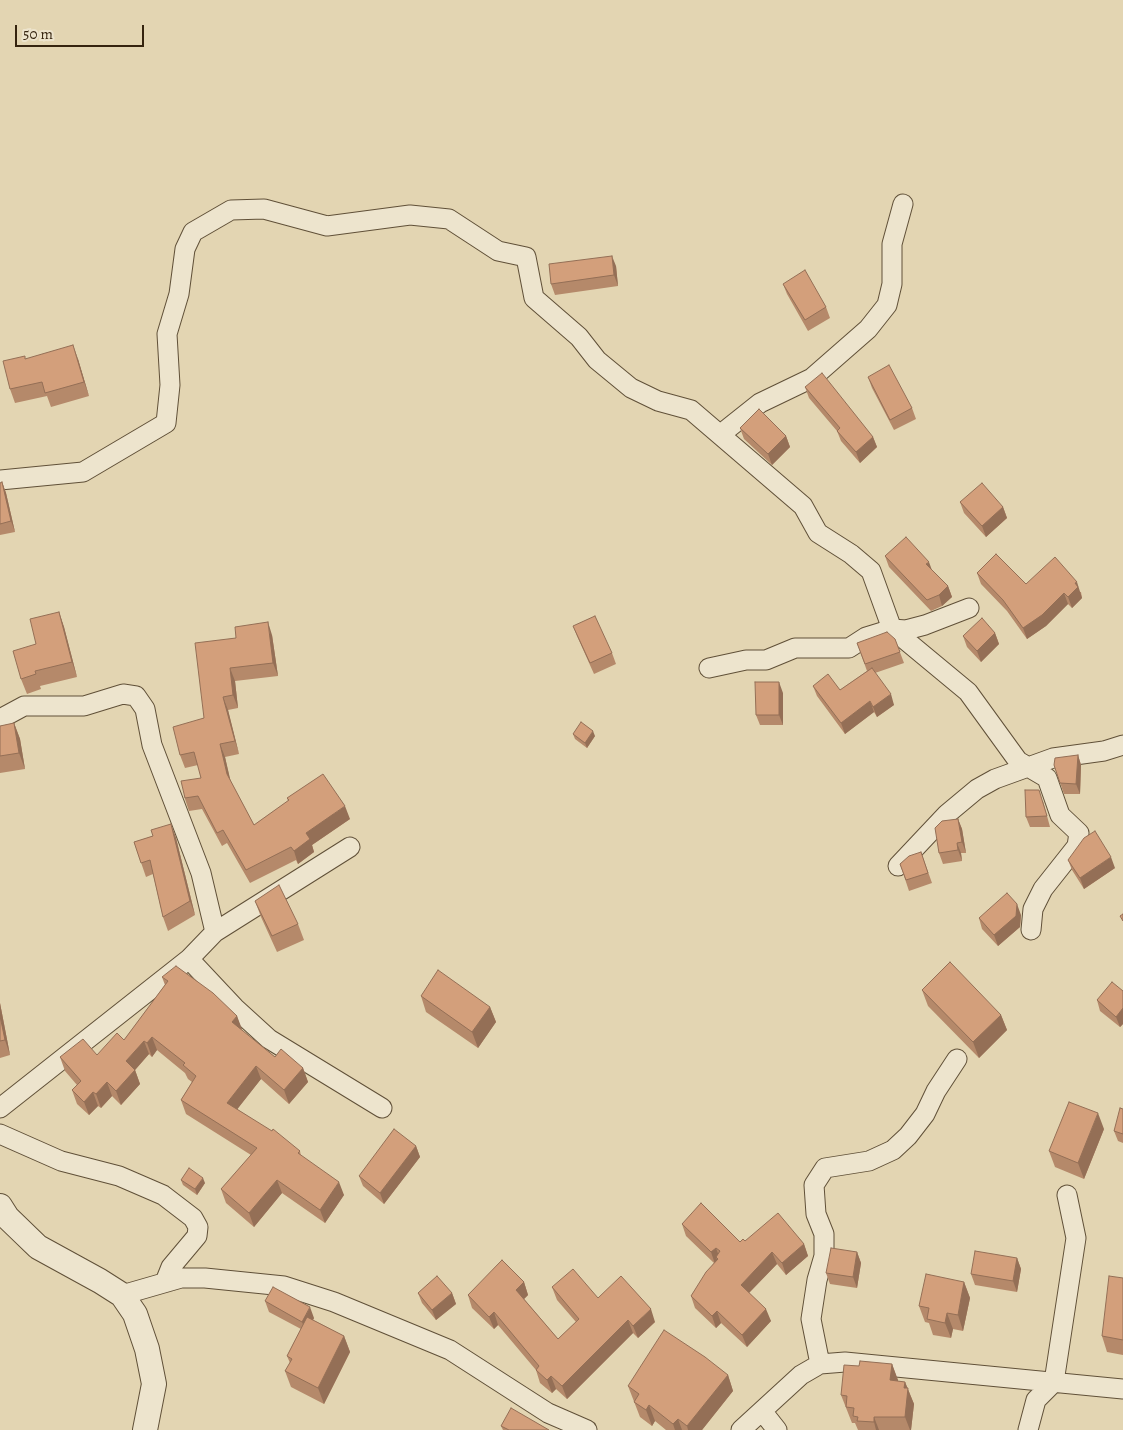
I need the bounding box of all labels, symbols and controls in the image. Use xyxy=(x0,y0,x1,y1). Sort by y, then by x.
scale bar xyxy=(18,15,146,47)
text: 50 m xyxy=(23,24,53,44)

